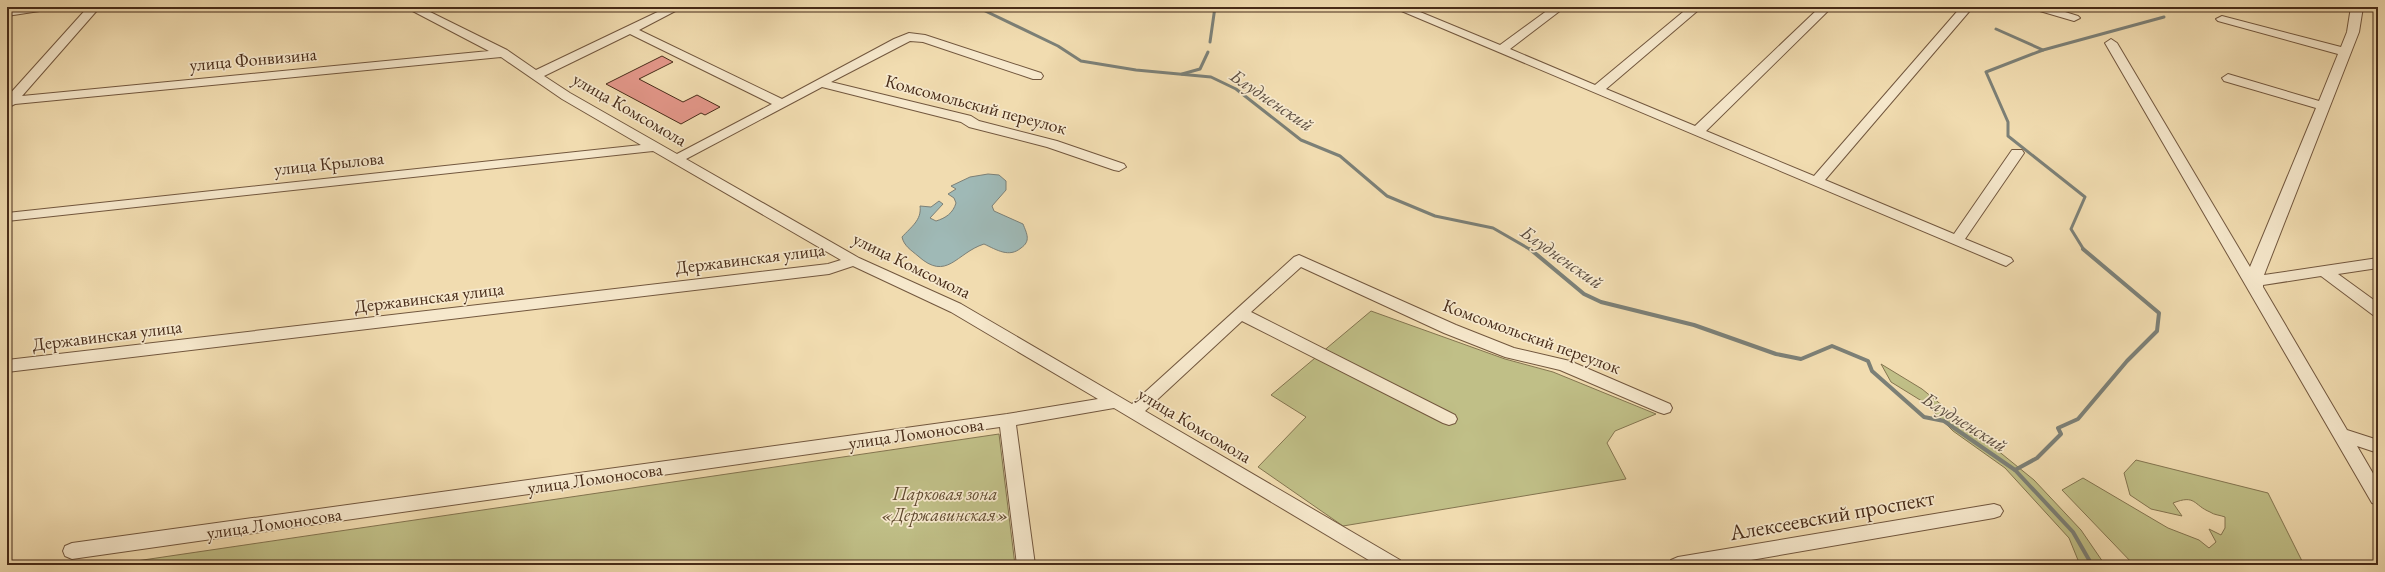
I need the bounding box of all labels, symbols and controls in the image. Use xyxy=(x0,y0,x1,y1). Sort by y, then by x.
street label: улица Фонвизина xyxy=(188,42,318,76)
water label: Блудненский xyxy=(1225,62,1319,137)
street label: улица Комсомола xyxy=(569,67,692,151)
street label: Комсомольский переулок xyxy=(883,69,1070,139)
street label: улица Крылова xyxy=(273,146,386,180)
water label: Блудненский xyxy=(1515,219,1609,295)
street label: улица Комсомола xyxy=(849,227,975,304)
street label: Державинская улица xyxy=(674,237,827,279)
street label: Державинская улица xyxy=(353,276,506,318)
street label: Комсомольский переулок xyxy=(1440,293,1624,379)
street label: Державинская улица xyxy=(31,314,184,356)
street label: улица Комсомола xyxy=(1134,382,1257,468)
water label: Блудненский xyxy=(1917,386,2012,458)
street label: улица Ломоносова xyxy=(847,412,986,454)
street label: улица Ломоносова xyxy=(526,457,665,499)
park label: Парковая зона «Державинская» xyxy=(881,482,1009,527)
street label: Алексеевский проспект xyxy=(1726,483,1937,547)
street label: улица Ломоносова xyxy=(205,502,344,544)

